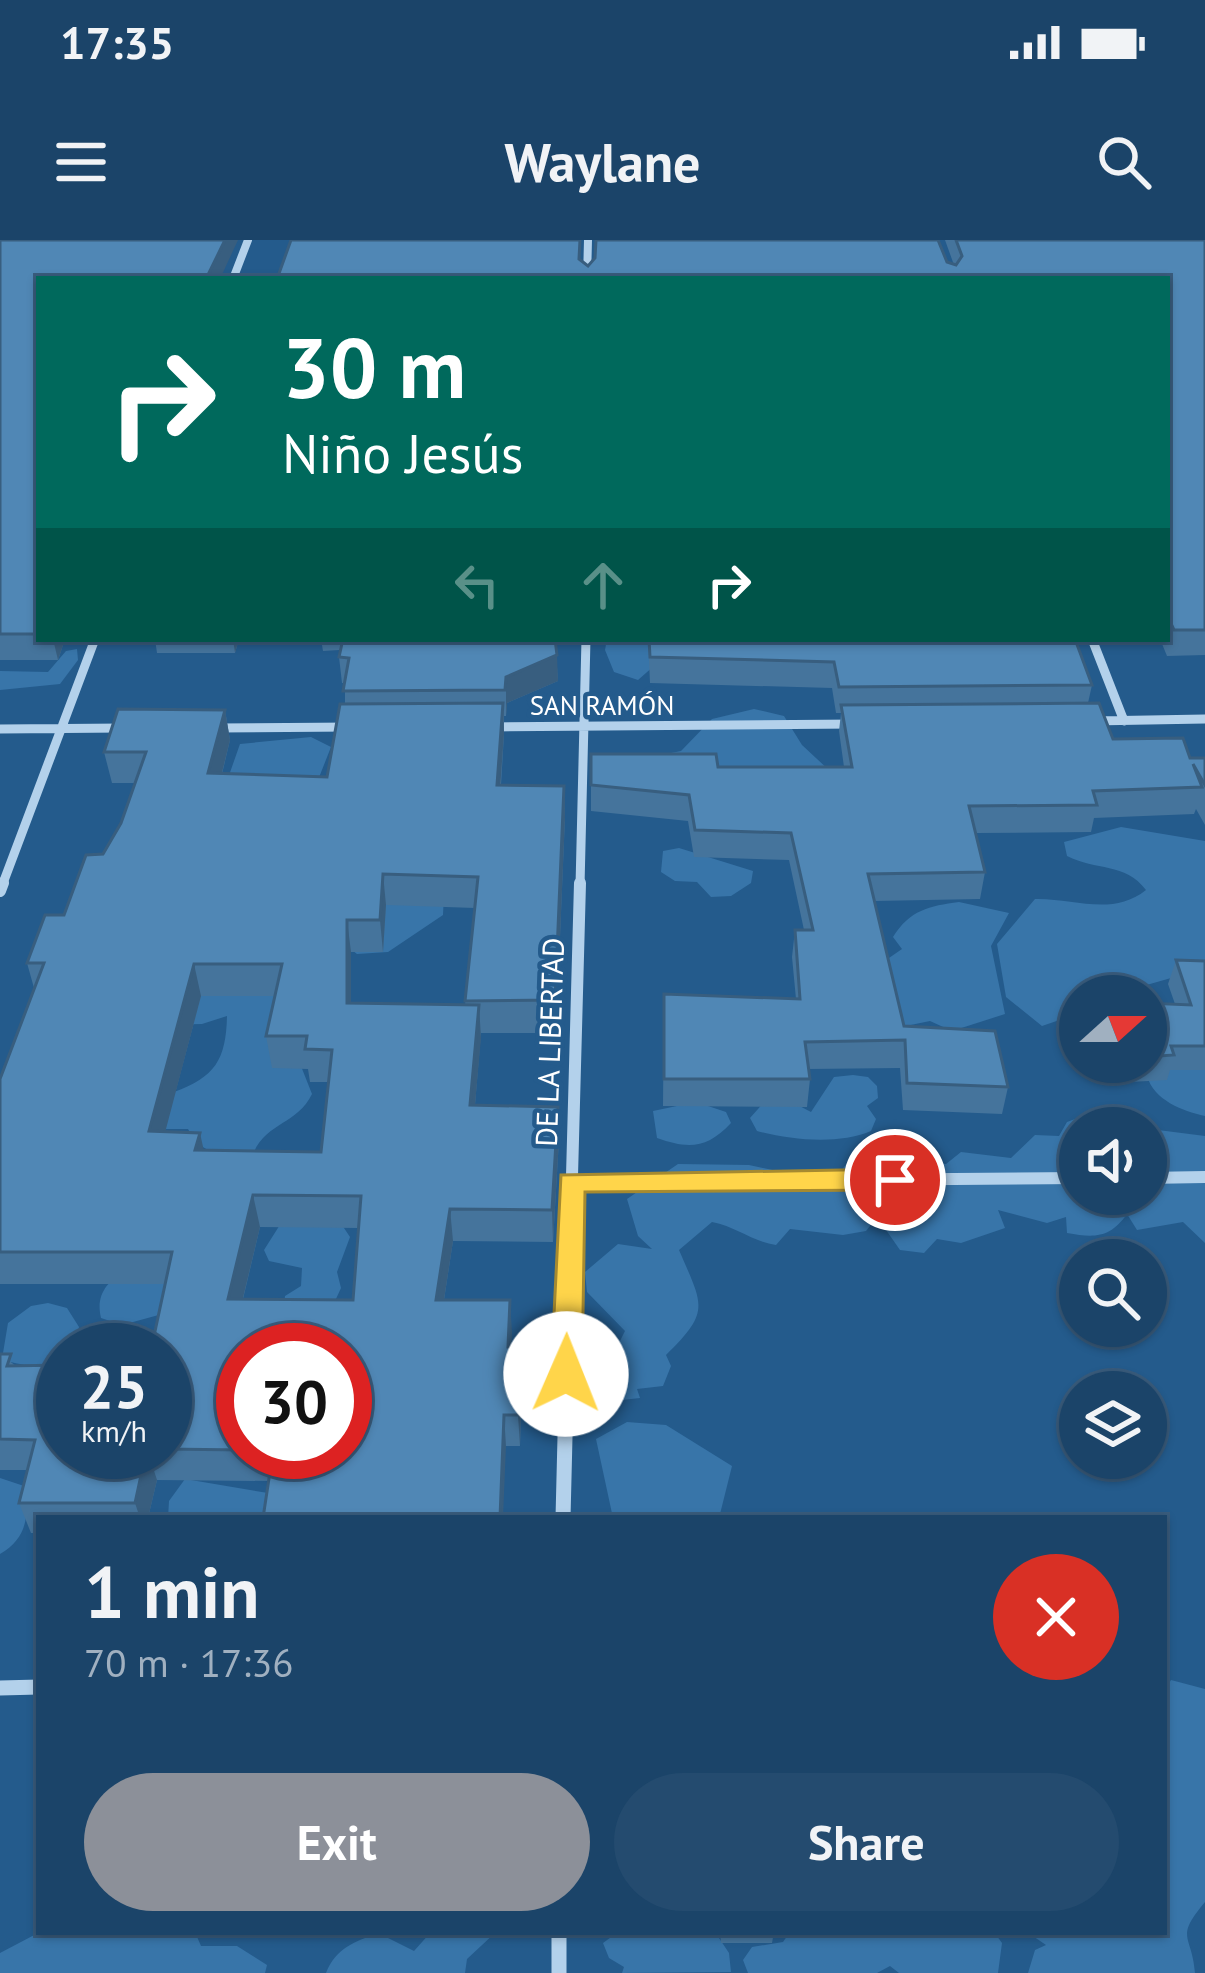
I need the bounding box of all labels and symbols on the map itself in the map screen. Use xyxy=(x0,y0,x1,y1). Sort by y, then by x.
street label: SAN RAMÓN xyxy=(530,688,674,722)
street label: DE LA LIBERTAD xyxy=(526,937,572,1147)
north arrow xyxy=(1059,975,1167,1083)
pin xyxy=(844,1129,946,1231)
position arrow xyxy=(503,1311,629,1437)
speed limit sign: 30 xyxy=(216,1323,372,1479)

